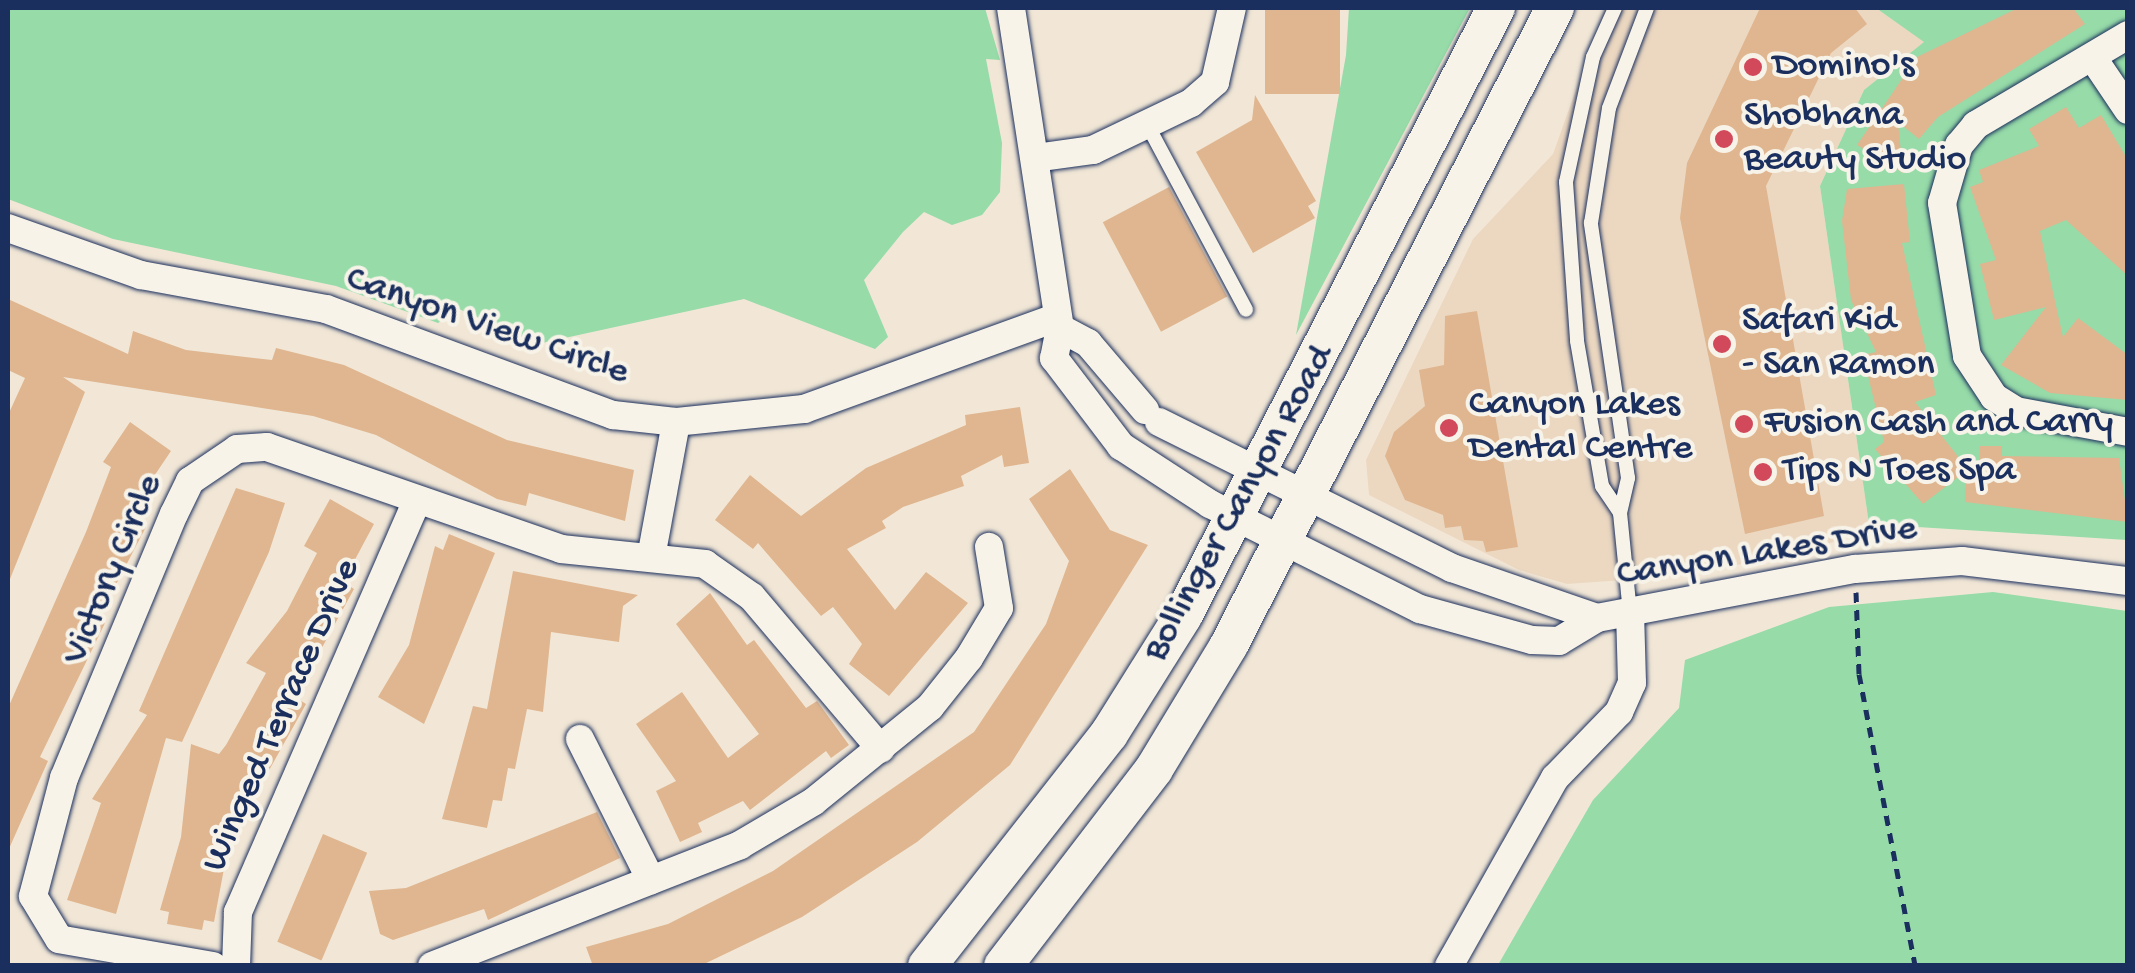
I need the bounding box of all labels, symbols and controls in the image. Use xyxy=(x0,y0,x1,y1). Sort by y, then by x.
place label: Domino's xyxy=(1773,44,1914,90)
marker: Domino's xyxy=(1742,56,1764,78)
place label: Shobhana Beauty Studio xyxy=(1744,94,1966,183)
marker: Shobhana Beauty Studio xyxy=(1713,128,1735,150)
street label: Canyon View Circle xyxy=(340,257,634,397)
place label: Safari Kid - San Ramon xyxy=(1742,299,1934,388)
marker: Safari Kid - San Ramon xyxy=(1711,333,1733,355)
street label: Bollinger Canyon Road xyxy=(1134,338,1346,670)
place label: Canyon Lakes Dental Centre xyxy=(1469,383,1692,472)
place label: Fusion Cash and Carry xyxy=(1764,401,2113,447)
marker: Fusion Cash and Carry xyxy=(1733,413,1755,435)
marker: Canyon Lakes Dental Centre xyxy=(1438,417,1460,439)
place label: Tips N Toes Spa xyxy=(1783,449,2016,495)
marker: Tips N Toes Spa xyxy=(1752,461,1774,483)
street label: Victory Circle xyxy=(54,468,174,672)
street label: Canyon Lakes Drive xyxy=(1614,507,1920,599)
street label: Winged Terrace Drive xyxy=(193,552,373,880)

